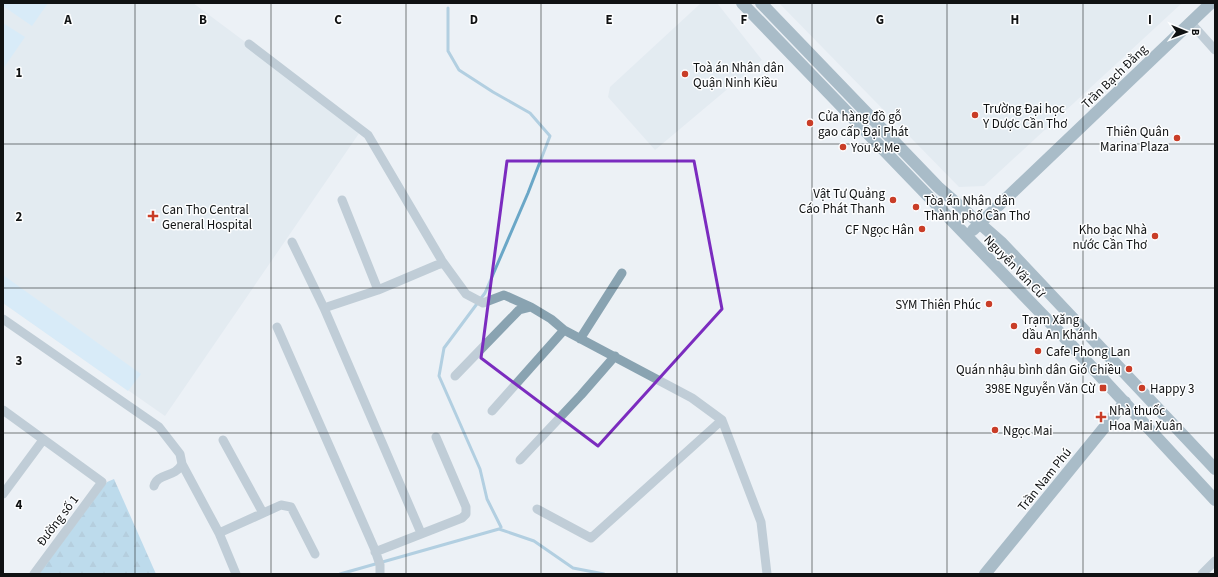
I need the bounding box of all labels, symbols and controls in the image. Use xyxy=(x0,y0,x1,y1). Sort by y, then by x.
text: A xyxy=(63,11,72,29)
text: B xyxy=(199,11,207,29)
text: C xyxy=(334,11,342,29)
text: D xyxy=(470,11,478,29)
text: E xyxy=(605,11,613,29)
text: F xyxy=(741,11,748,29)
text: G xyxy=(876,11,884,29)
text: H xyxy=(1011,11,1019,29)
text: I xyxy=(1148,11,1152,29)
north arrow xyxy=(1166,12,1206,52)
text: B xyxy=(1188,29,1203,36)
street label: Trần Bạch Đằng xyxy=(1078,40,1152,113)
place label: Toà án Nhân dân Quận Ninh Kiều xyxy=(693,59,784,92)
text: 1 xyxy=(16,64,23,82)
marker: Toà án Nhân dân Quận Ninh Kiều xyxy=(680,69,690,79)
place label: Trường Đại học Y Dược Cần Thơ xyxy=(982,100,1067,133)
place label: Cửa hàng đồ gỗ gao cấp Đại Phát xyxy=(818,108,909,141)
marker: Trường Đại học Y Dược Cần Thơ xyxy=(970,110,980,120)
marker: Cửa hàng đồ gỗ gao cấp Đại Phát xyxy=(805,118,815,128)
place label: Thiên Quân Marina Plaza xyxy=(1100,123,1169,156)
marker: Thiên Quân Marina Plaza xyxy=(1172,133,1182,143)
place label: You & Me xyxy=(850,139,900,157)
marker: You & Me xyxy=(838,142,848,152)
place label: Vật Tư Quảng Cáo Phát Thanh xyxy=(799,185,885,218)
place label: Tòa án Nhân dân Thành phố Cần Thơ xyxy=(924,192,1030,225)
marker: Vật Tư Quảng Cáo Phát Thanh xyxy=(888,195,898,205)
place label: Can Tho Central General Hospital xyxy=(162,201,252,234)
marker: Tòa án Nhân dân Thành phố Cần Thơ xyxy=(911,202,921,212)
text: 2 xyxy=(16,208,23,226)
marker: Can Tho Central General Hospital xyxy=(147,210,159,222)
place label: CF Ngọc Hân xyxy=(845,221,914,239)
place label: Kho bạc Nhà nước Cần Thơ xyxy=(1072,221,1147,254)
marker: CF Ngọc Hân xyxy=(917,224,927,234)
street label: Nguyễn Văn Cừ xyxy=(980,231,1050,303)
marker: Kho bạc Nhà nước Cần Thơ xyxy=(1150,231,1160,241)
place label: SYM Thiên Phúc xyxy=(895,296,981,314)
marker: SYM Thiên Phúc xyxy=(984,299,994,309)
place label: Trạm Xăng dầu An Khánh xyxy=(1022,311,1098,344)
marker: Trạm Xăng dầu An Khánh xyxy=(1009,321,1019,331)
place label: Cafe Phong Lan xyxy=(1046,343,1130,361)
marker: Cafe Phong Lan xyxy=(1033,346,1043,356)
text: 3 xyxy=(16,352,23,370)
place label: Quán nhậu bình dân Gió Chiều xyxy=(956,361,1121,379)
marker: Quán nhậu bình dân Gió Chiều xyxy=(1124,364,1134,374)
place label: 398E Nguyễn Văn Cừ xyxy=(985,380,1096,398)
place label: Happy 3 xyxy=(1150,380,1195,398)
marker: 398E Nguyễn Văn Cừ xyxy=(1098,383,1108,393)
marker: Happy 3 xyxy=(1137,383,1147,393)
place label: Nhà thuốc Hoa Mai Xuân xyxy=(1109,402,1183,435)
marker: Nhà thuốc Hoa Mai Xuân xyxy=(1096,412,1106,422)
place label: Ngọc Mai xyxy=(1003,422,1053,440)
marker: Ngọc Mai xyxy=(990,425,1000,435)
street label: Trần Nam Phú xyxy=(1014,444,1076,515)
street label: Đường số 1 xyxy=(32,491,83,550)
text: 4 xyxy=(16,496,23,514)

